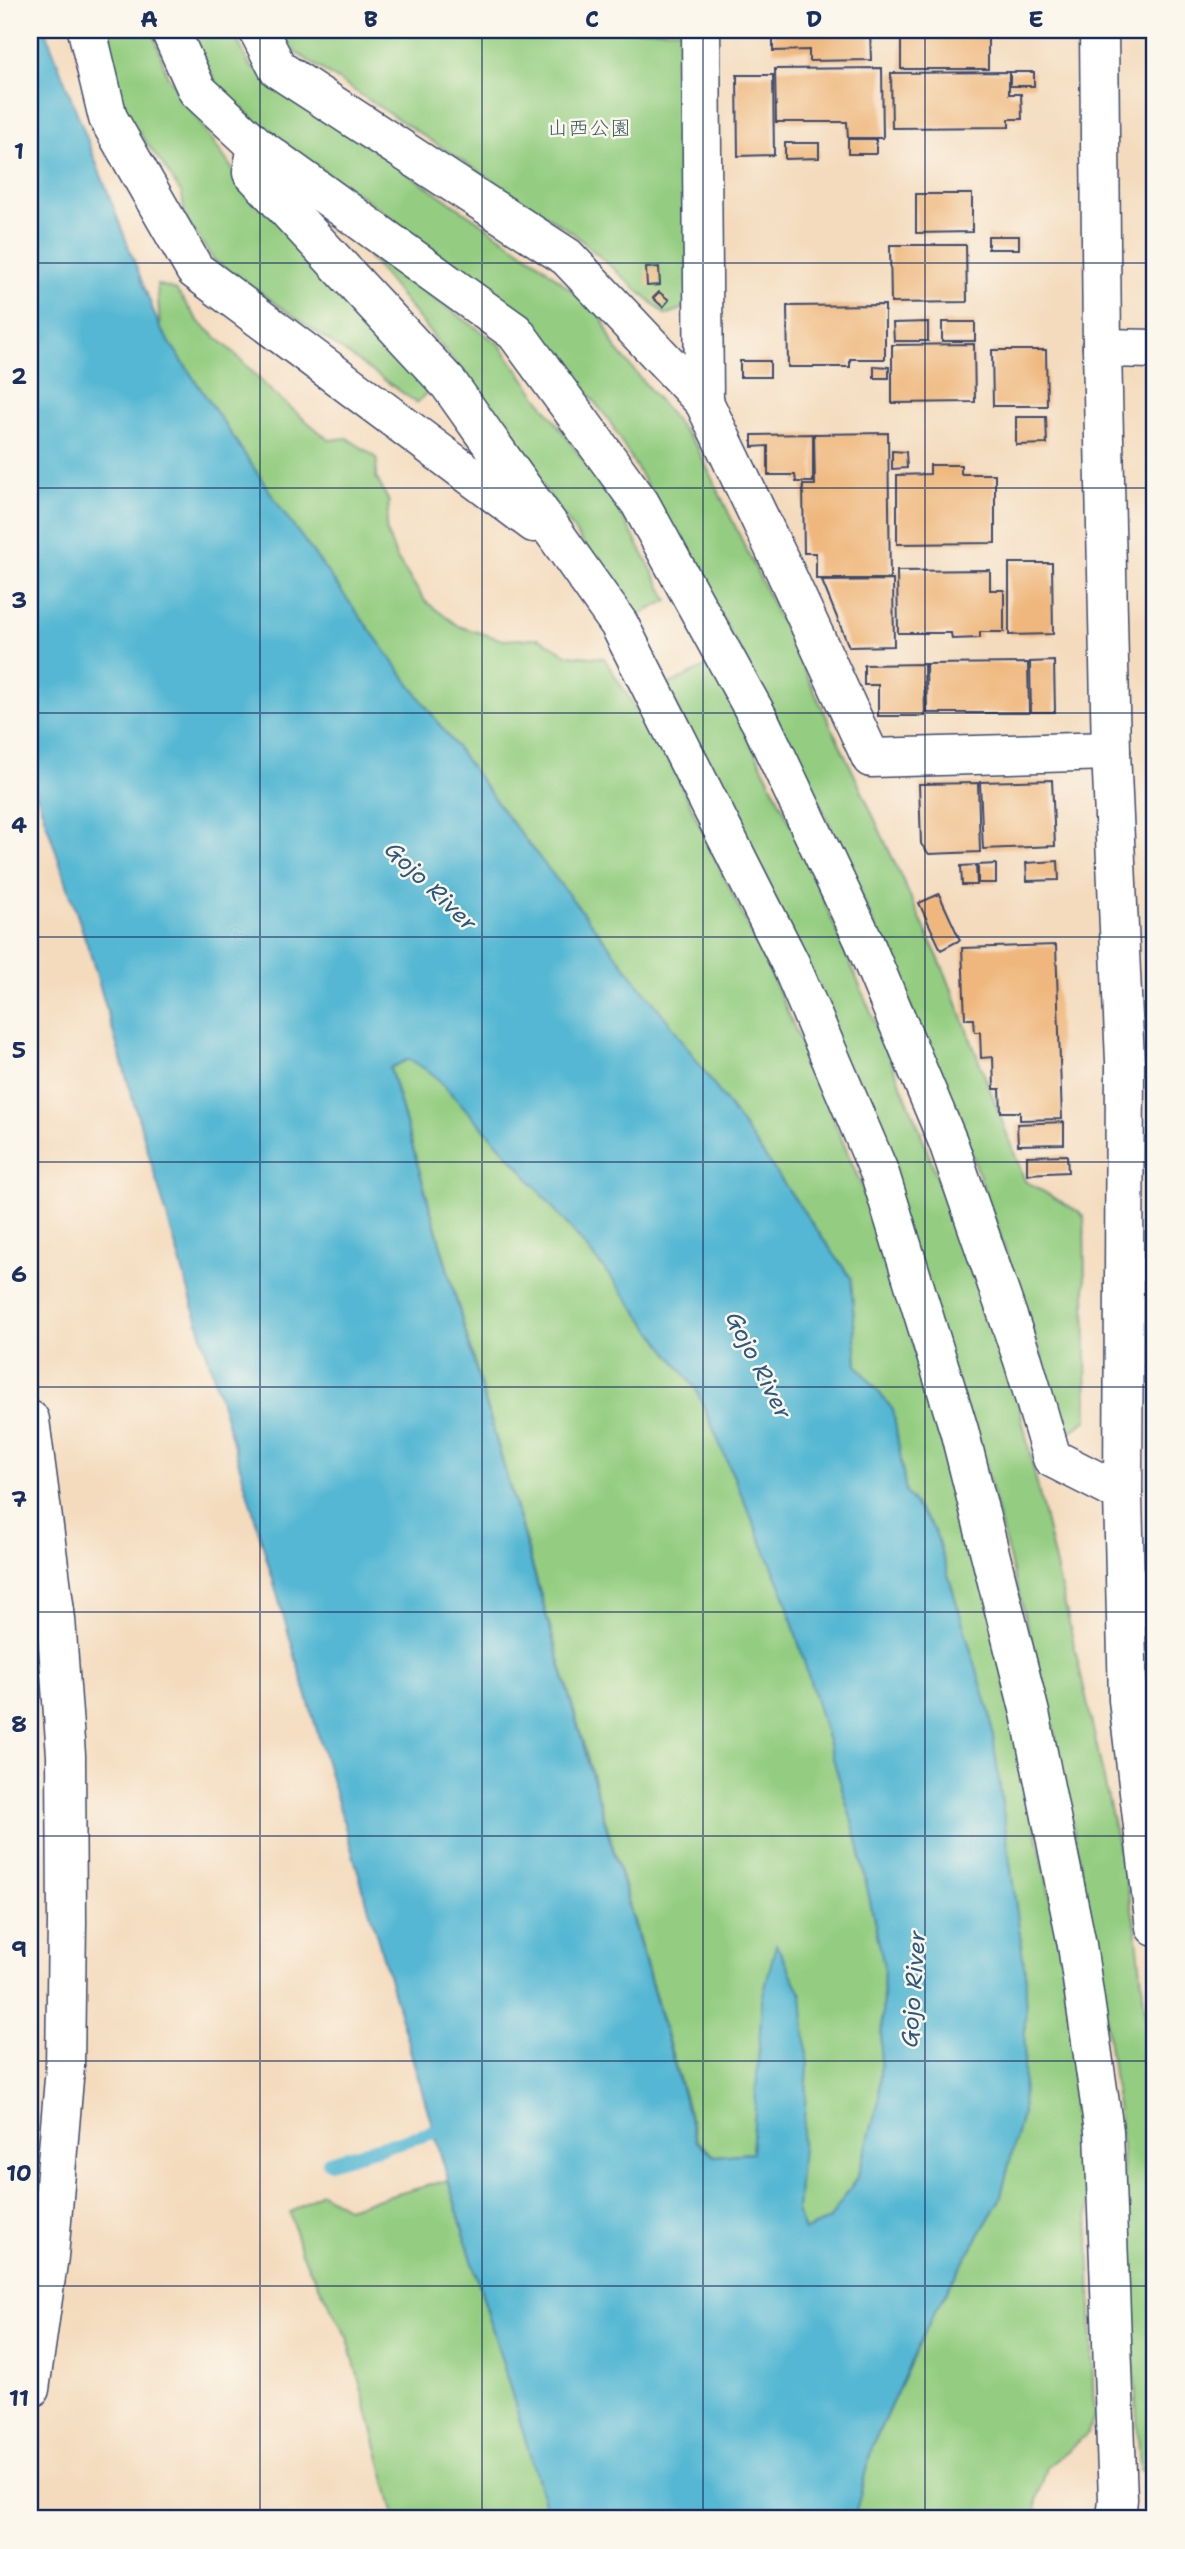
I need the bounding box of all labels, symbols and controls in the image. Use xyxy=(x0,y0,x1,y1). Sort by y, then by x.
text: A xyxy=(140,4,158,34)
text: B xyxy=(364,4,378,34)
text: C xyxy=(585,4,599,34)
text: D xyxy=(806,4,822,34)
text: E xyxy=(1028,4,1044,34)
park label: 山西公園 xyxy=(547,114,631,142)
text: 1 xyxy=(14,136,24,166)
text: 2 xyxy=(11,361,27,391)
text: 3 xyxy=(11,585,27,615)
text: 4 xyxy=(11,810,27,840)
water label: Gojo River xyxy=(378,834,484,938)
text: 5 xyxy=(12,1035,26,1065)
text: 6 xyxy=(11,1259,27,1289)
water label: Gojo River xyxy=(719,1306,799,1425)
text: 7 xyxy=(11,1484,27,1514)
text: 8 xyxy=(11,1709,27,1739)
water label: Gojo River xyxy=(894,1928,932,2049)
text: 9 xyxy=(11,1934,27,1964)
text: 10 xyxy=(6,2158,32,2188)
text: 11 xyxy=(9,2383,29,2413)

